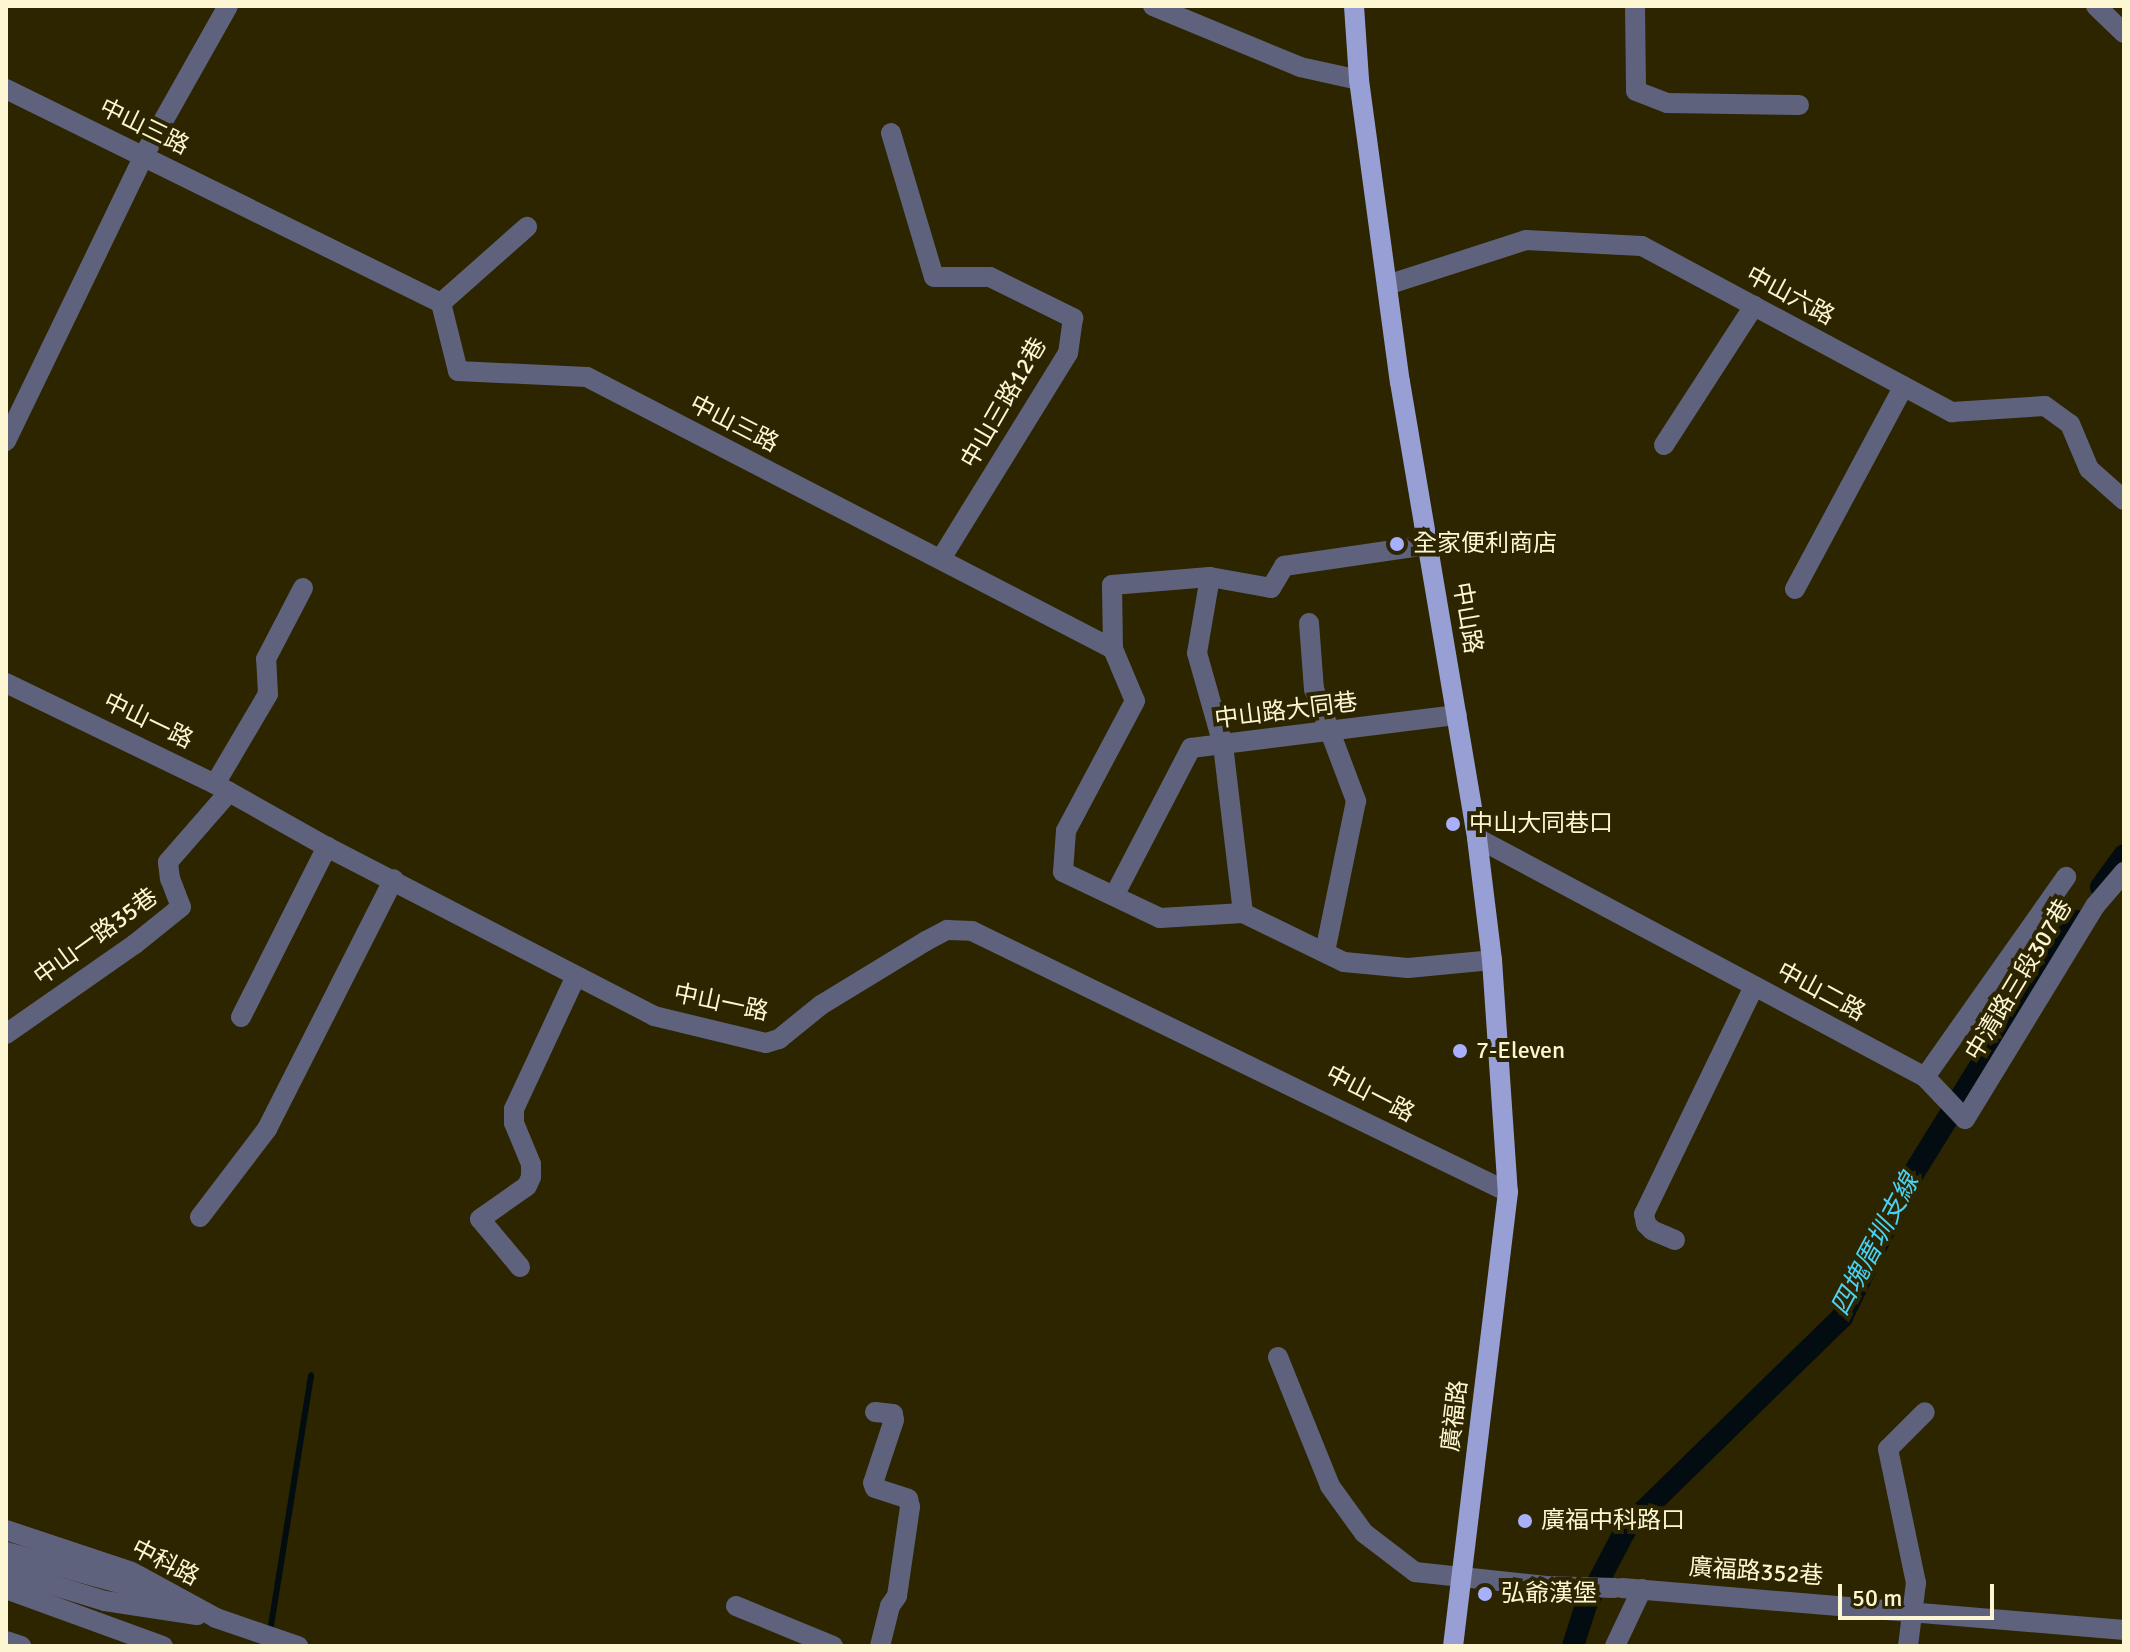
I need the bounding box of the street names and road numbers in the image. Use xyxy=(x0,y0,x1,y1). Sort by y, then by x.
street label: 中山三路 xyxy=(95,93,193,161)
street label: 中山六路 xyxy=(1741,261,1839,331)
street label: 中山三路12巷 xyxy=(955,333,1053,473)
street label: 中山三路 xyxy=(685,389,783,459)
street label: 中山路 xyxy=(1447,580,1487,656)
street label: 中山一路 xyxy=(99,687,197,755)
street label: 中山路大同巷 xyxy=(1213,688,1359,734)
street label: 中山一路35巷 xyxy=(29,882,163,992)
street label: 中清路三段307巷 xyxy=(1960,894,2078,1066)
street label: 中山二路 xyxy=(1772,957,1870,1027)
street label: 中山一路 xyxy=(671,979,771,1027)
street label: 中山一路 xyxy=(1321,1059,1419,1129)
street label: 廣福路 xyxy=(1436,1379,1474,1453)
street label: 中科路 xyxy=(126,1534,204,1592)
street label: 廣福路352巷 xyxy=(1688,1553,1824,1591)

